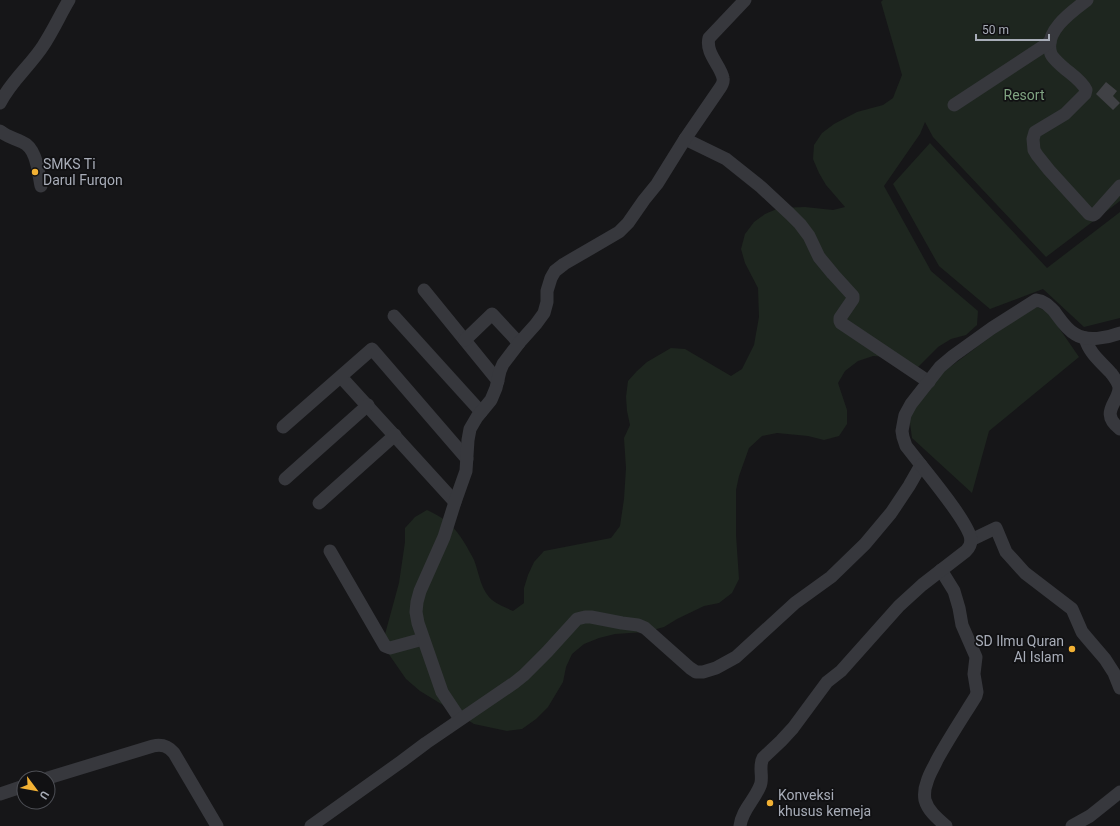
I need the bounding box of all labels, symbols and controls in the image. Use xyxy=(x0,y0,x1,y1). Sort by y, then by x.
scale bar xyxy=(976,16,1049,42)
text: 50 m xyxy=(982,23,1009,37)
park label: Resort xyxy=(1004,87,1045,103)
place label: SMKS Ti Darul Furqon xyxy=(43,156,123,188)
marker: SMKS Ti Darul Furqon xyxy=(30,167,40,177)
place label: SD Ilmu Quran Al Islam xyxy=(975,633,1064,665)
marker: SD Ilmu Quran Al Islam xyxy=(1067,644,1077,654)
north arrow xyxy=(16,770,56,810)
place label: Konveksi khusus kemeja xyxy=(778,787,871,819)
text: U xyxy=(37,789,51,802)
marker: Konveksi khusus kemeja xyxy=(765,798,775,808)

